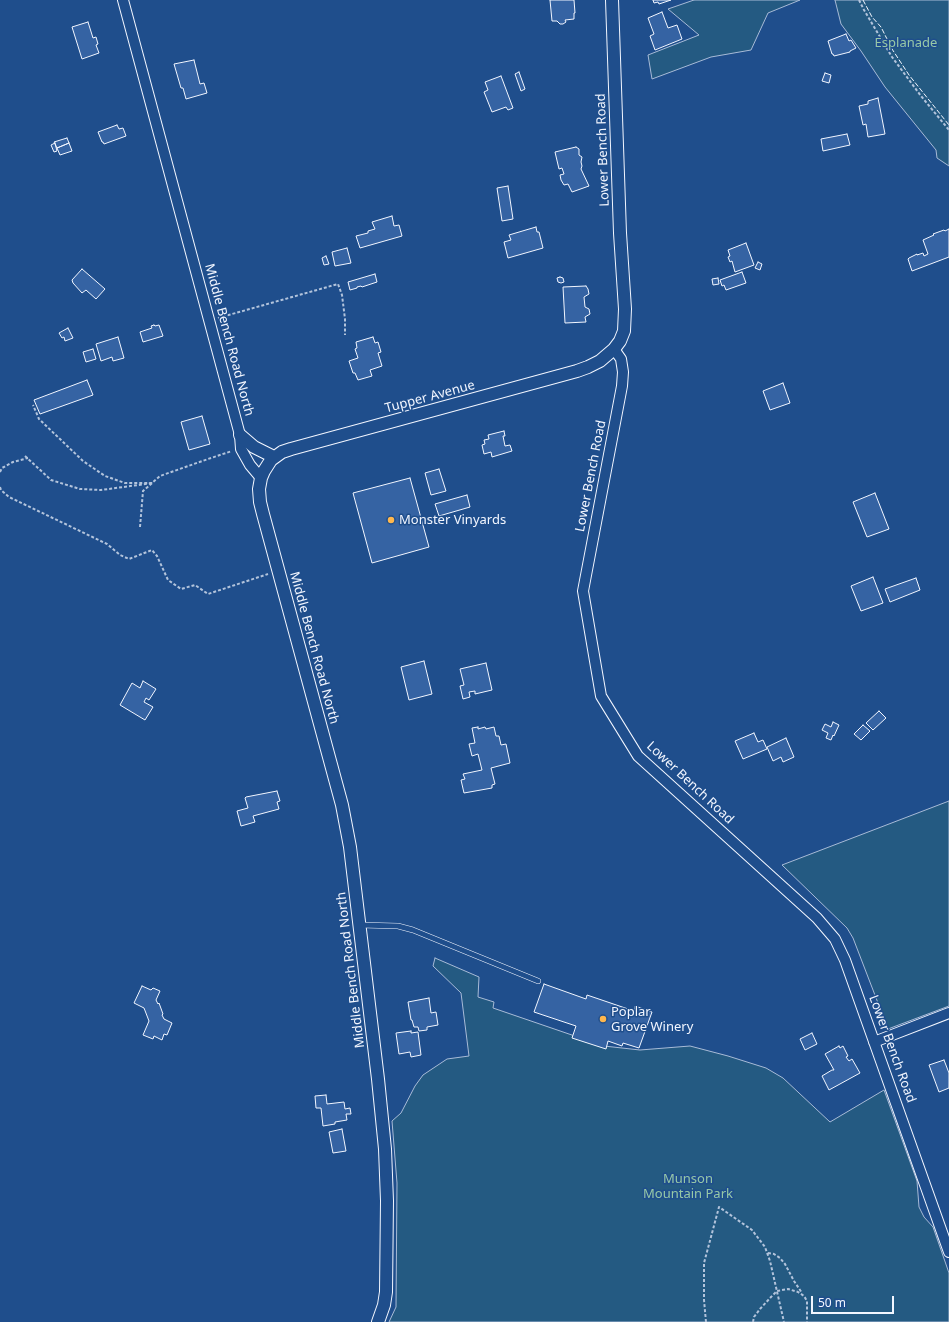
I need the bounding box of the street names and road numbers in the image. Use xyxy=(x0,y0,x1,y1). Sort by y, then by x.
street label: Lower Bench Road xyxy=(593,93,613,207)
street label: Middle Bench Road North xyxy=(201,262,257,418)
street label: Tupper Avenue xyxy=(383,378,477,416)
street label: Lower Bench Road xyxy=(573,419,609,533)
street label: Middle Bench Road North xyxy=(286,570,342,726)
street label: Lower Bench Road xyxy=(643,739,737,827)
street label: Middle Bench Road North xyxy=(334,891,368,1049)
street label: Lower Bench Road xyxy=(865,993,919,1105)

